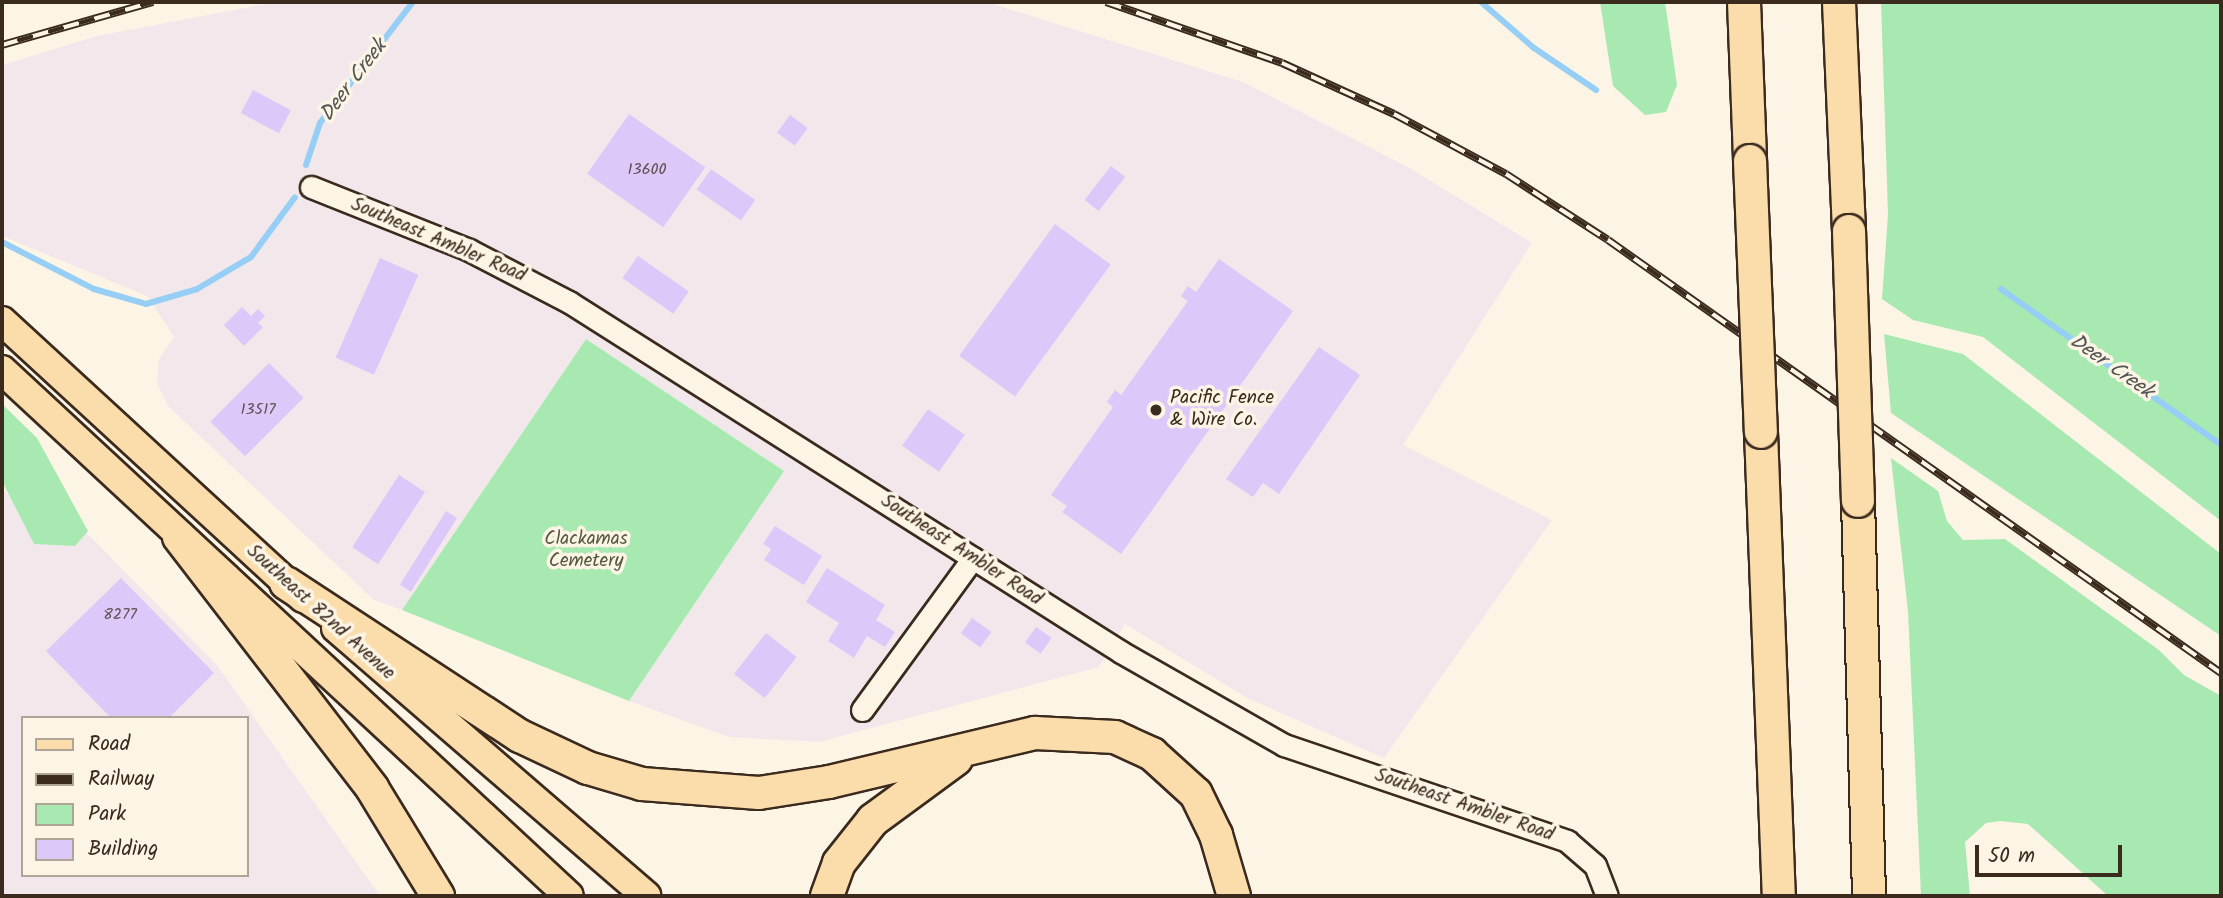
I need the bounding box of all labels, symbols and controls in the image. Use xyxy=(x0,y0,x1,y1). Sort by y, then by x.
water label: Deer Creek xyxy=(315,35,393,127)
house number: 13600 xyxy=(627,160,667,180)
street label: Southeast Ambler Road xyxy=(347,194,529,288)
water label: Deer Creek xyxy=(2064,329,2158,405)
place label: Pacific Fence & Wire Co. xyxy=(1170,388,1274,432)
house number: 13517 xyxy=(240,400,276,420)
marker: Pacific Fence & Wire Co. xyxy=(1148,402,1164,418)
street label: Southeast Ambler Road xyxy=(876,490,1046,612)
park label: Clackamas Cemetery xyxy=(544,529,628,573)
street label: Southeast 82nd Avenue xyxy=(241,540,399,686)
house number: 8277 xyxy=(103,605,137,625)
legend xyxy=(21,716,248,877)
text: Road xyxy=(88,728,130,761)
text: Railway xyxy=(88,763,154,796)
street label: Southeast Ambler Road xyxy=(1372,765,1556,847)
text: Park xyxy=(88,798,126,831)
scale bar xyxy=(1978,832,2125,876)
text: Building xyxy=(88,833,158,866)
text: 50 m xyxy=(1988,840,2035,873)

